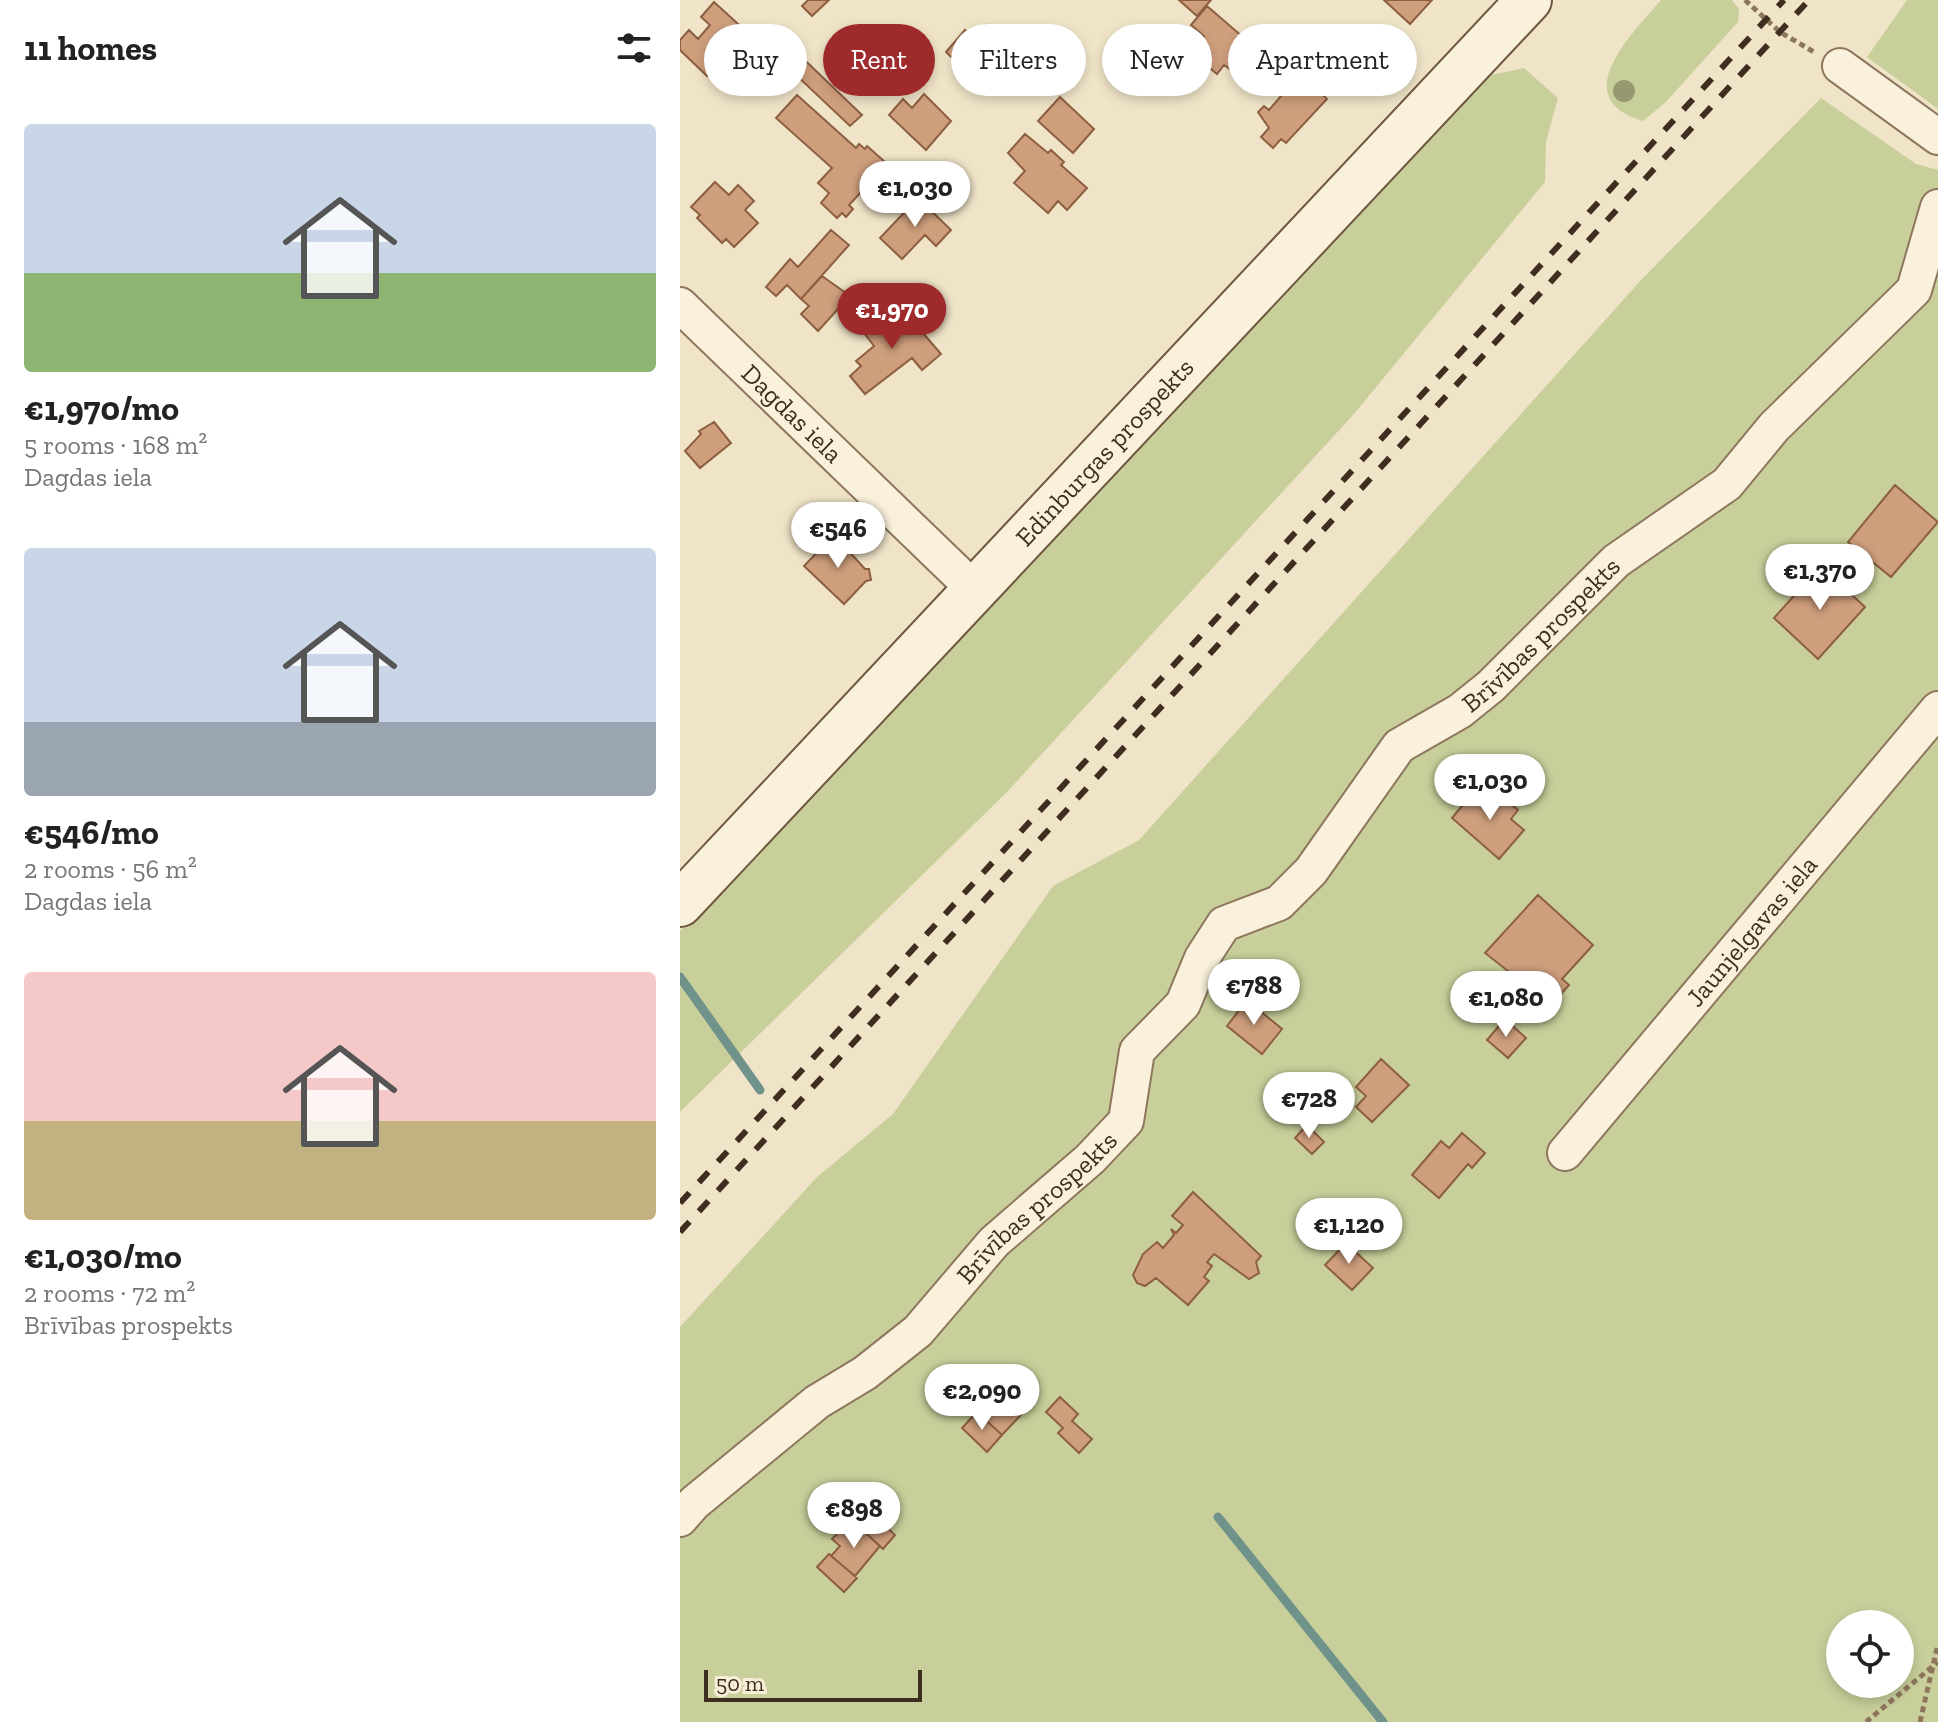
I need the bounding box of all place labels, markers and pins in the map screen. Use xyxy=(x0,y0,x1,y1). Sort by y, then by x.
pin: €1,030 xyxy=(850,161,980,229)
pin: €1,970 xyxy=(827,283,957,351)
pin: €546 xyxy=(791,502,885,570)
pin: €1,370 xyxy=(1755,544,1885,612)
pin: €1,030 xyxy=(1425,754,1555,822)
pin: €788 xyxy=(1207,959,1301,1027)
pin: €1,080 xyxy=(1441,971,1571,1039)
pin: €728 xyxy=(1262,1072,1356,1140)
pin: €1,120 xyxy=(1284,1198,1414,1266)
pin: €2,090 xyxy=(917,1364,1047,1432)
pin: €898 xyxy=(807,1482,901,1550)

